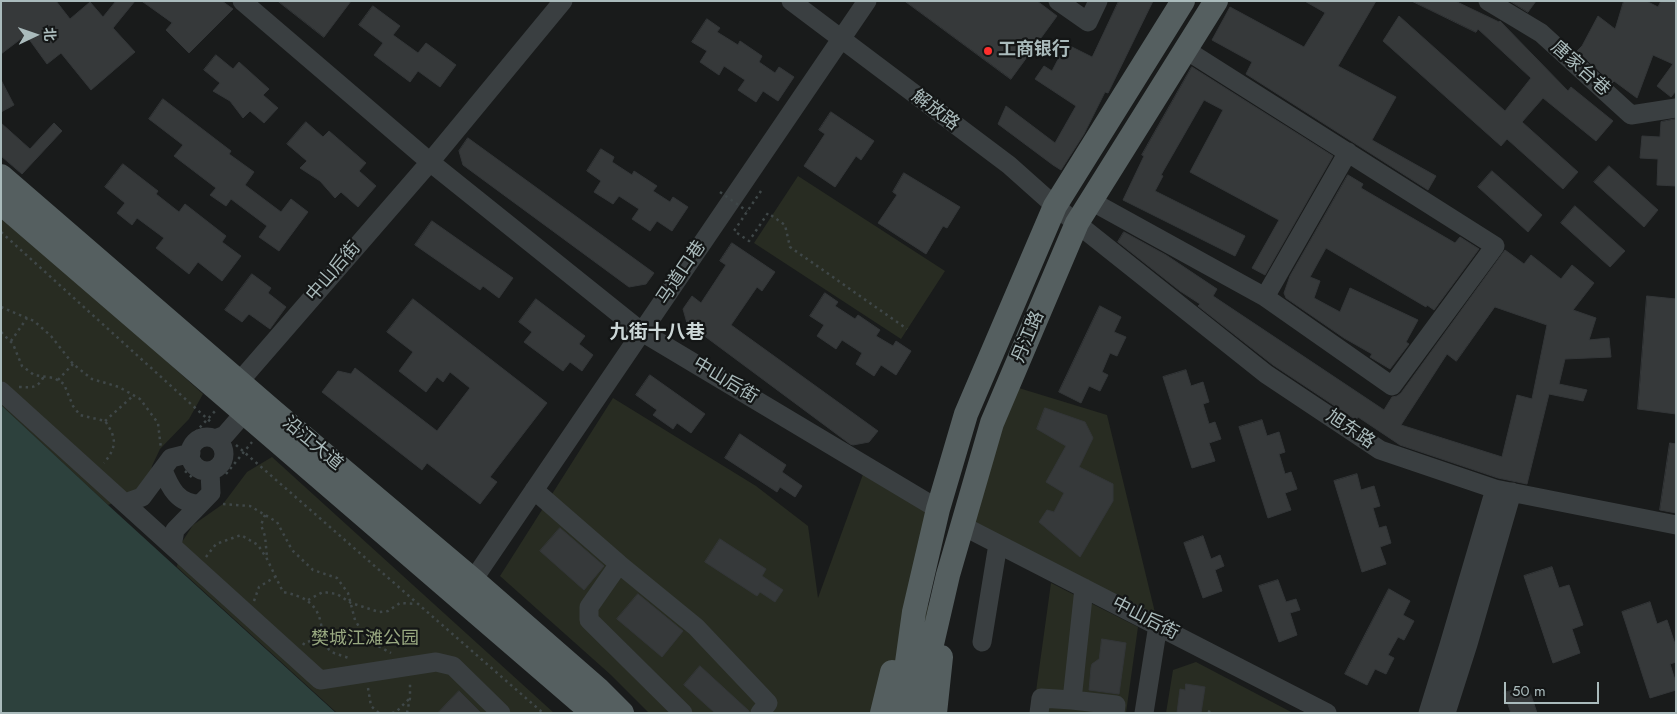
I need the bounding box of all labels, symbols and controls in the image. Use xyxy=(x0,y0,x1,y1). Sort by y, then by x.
north arrow xyxy=(10,10,60,60)
text: 北 xyxy=(40,27,60,42)
street label: 唐家台巷 xyxy=(1546,37,1614,101)
place label: 工商银行 xyxy=(998,40,1070,62)
marker: 工商银行 xyxy=(982,45,994,57)
street label: 解放路 xyxy=(907,86,963,136)
street label: 马道口巷 xyxy=(653,237,711,309)
street label: 中山后街 xyxy=(302,238,366,306)
street label: 丹江路 xyxy=(1009,308,1049,366)
district label: 九街十八巷 xyxy=(610,322,704,344)
street label: 中山后街 xyxy=(689,353,761,409)
street label: 旭东路 xyxy=(1322,406,1378,454)
street label: 沿江大道 xyxy=(277,413,347,475)
street label: 中山后街 xyxy=(1108,593,1182,645)
park label: 樊城江滩公园 xyxy=(311,629,419,651)
scale bar xyxy=(1507,672,1602,704)
text: 50 m xyxy=(1512,680,1546,702)

